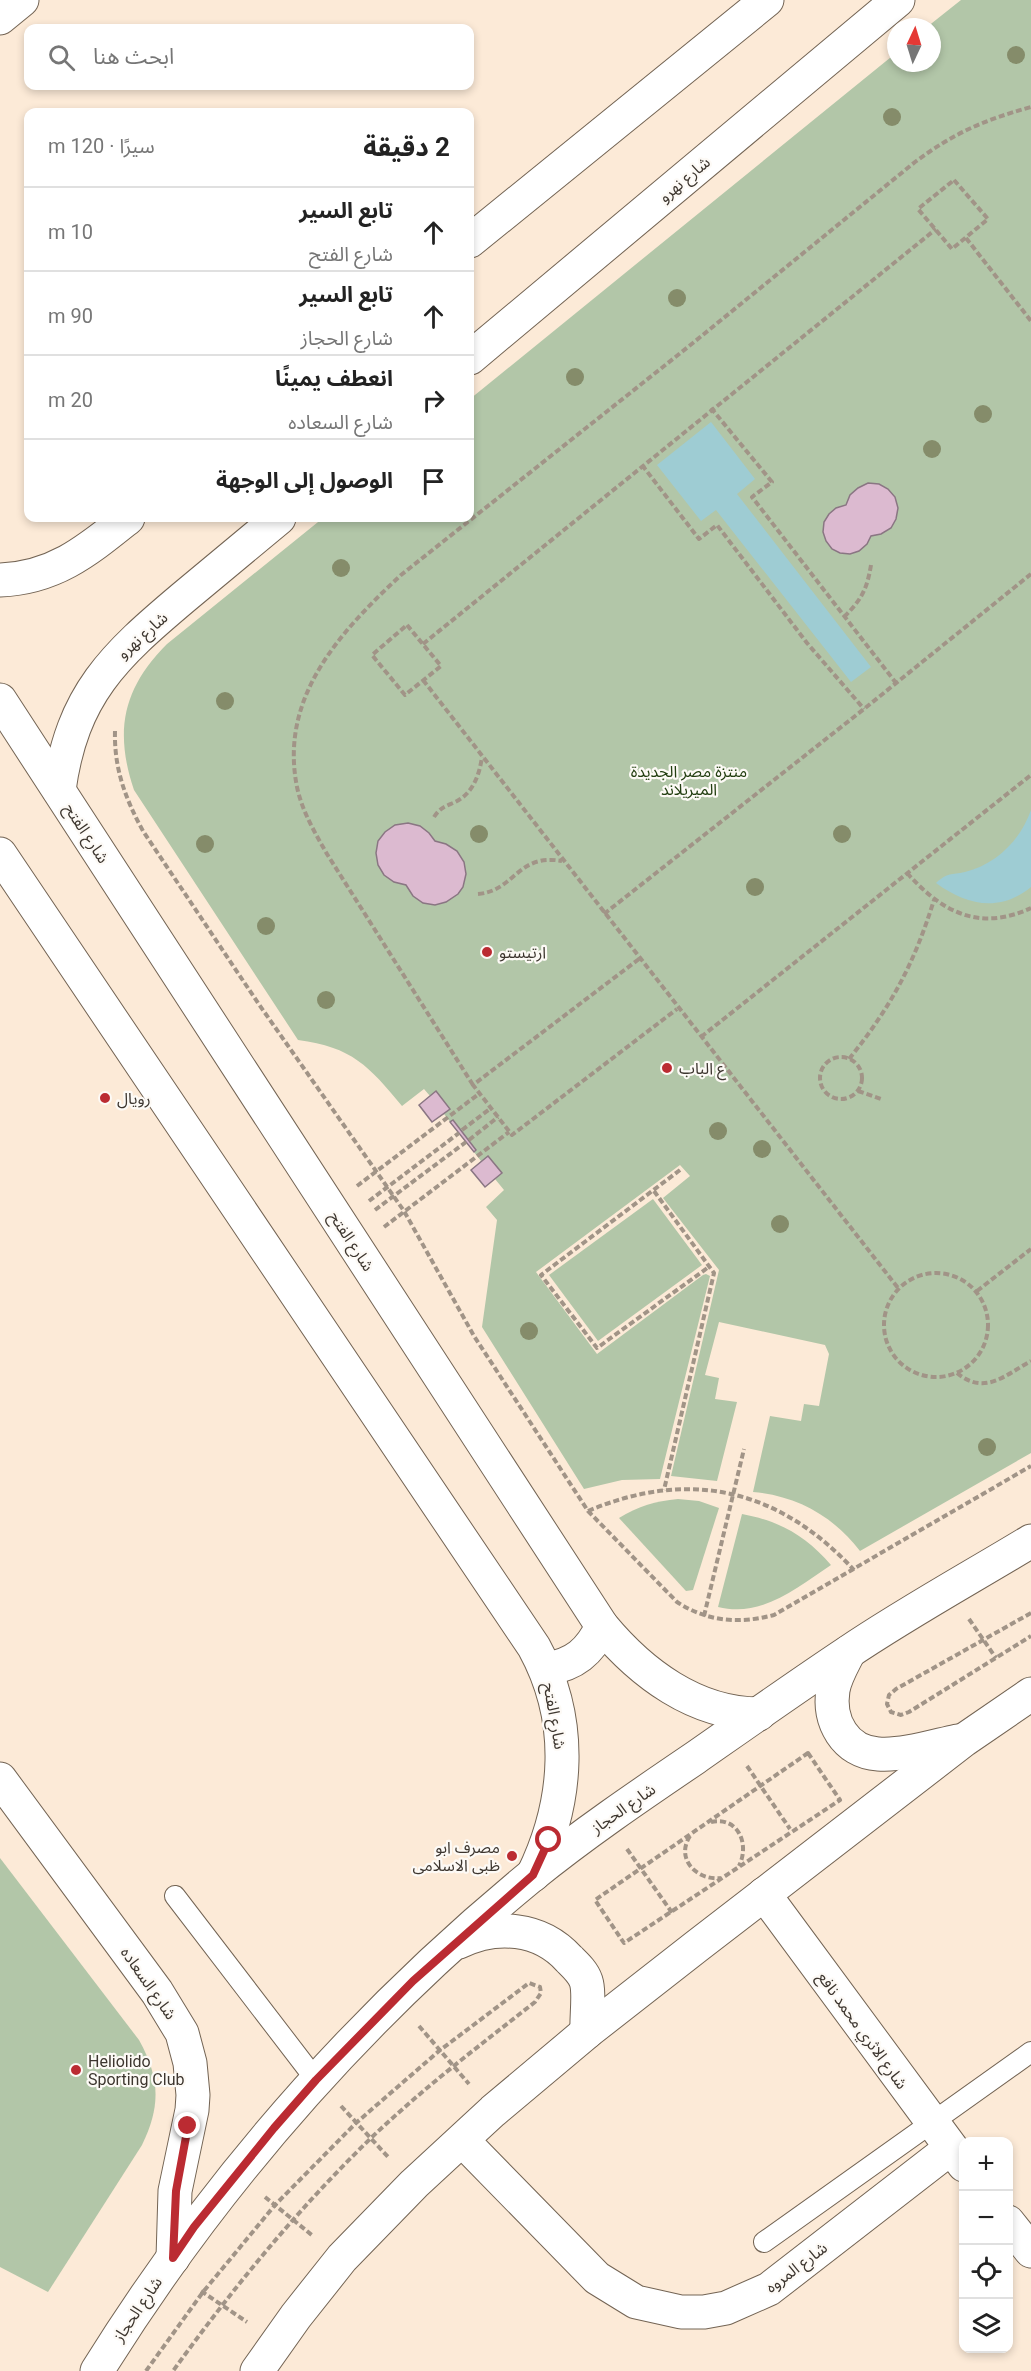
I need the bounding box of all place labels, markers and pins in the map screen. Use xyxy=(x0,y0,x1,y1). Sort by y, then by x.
place label: ارتيستو xyxy=(499,943,546,962)
marker: ارتيستو xyxy=(480,945,494,959)
place label: ع الباب xyxy=(679,1059,727,1081)
marker: ع الباب xyxy=(660,1061,674,1075)
place label: رويال xyxy=(117,1089,151,1109)
marker: رويال xyxy=(98,1091,112,1105)
place label: مصرف ابو ظبى الاسلامى xyxy=(413,1838,500,1875)
marker: مصرف ابو ظبى الاسلامى xyxy=(505,1849,519,1863)
place label: Heliolido Sporting Club xyxy=(88,2052,184,2089)
marker: Heliolido Sporting Club xyxy=(69,2063,83,2077)

